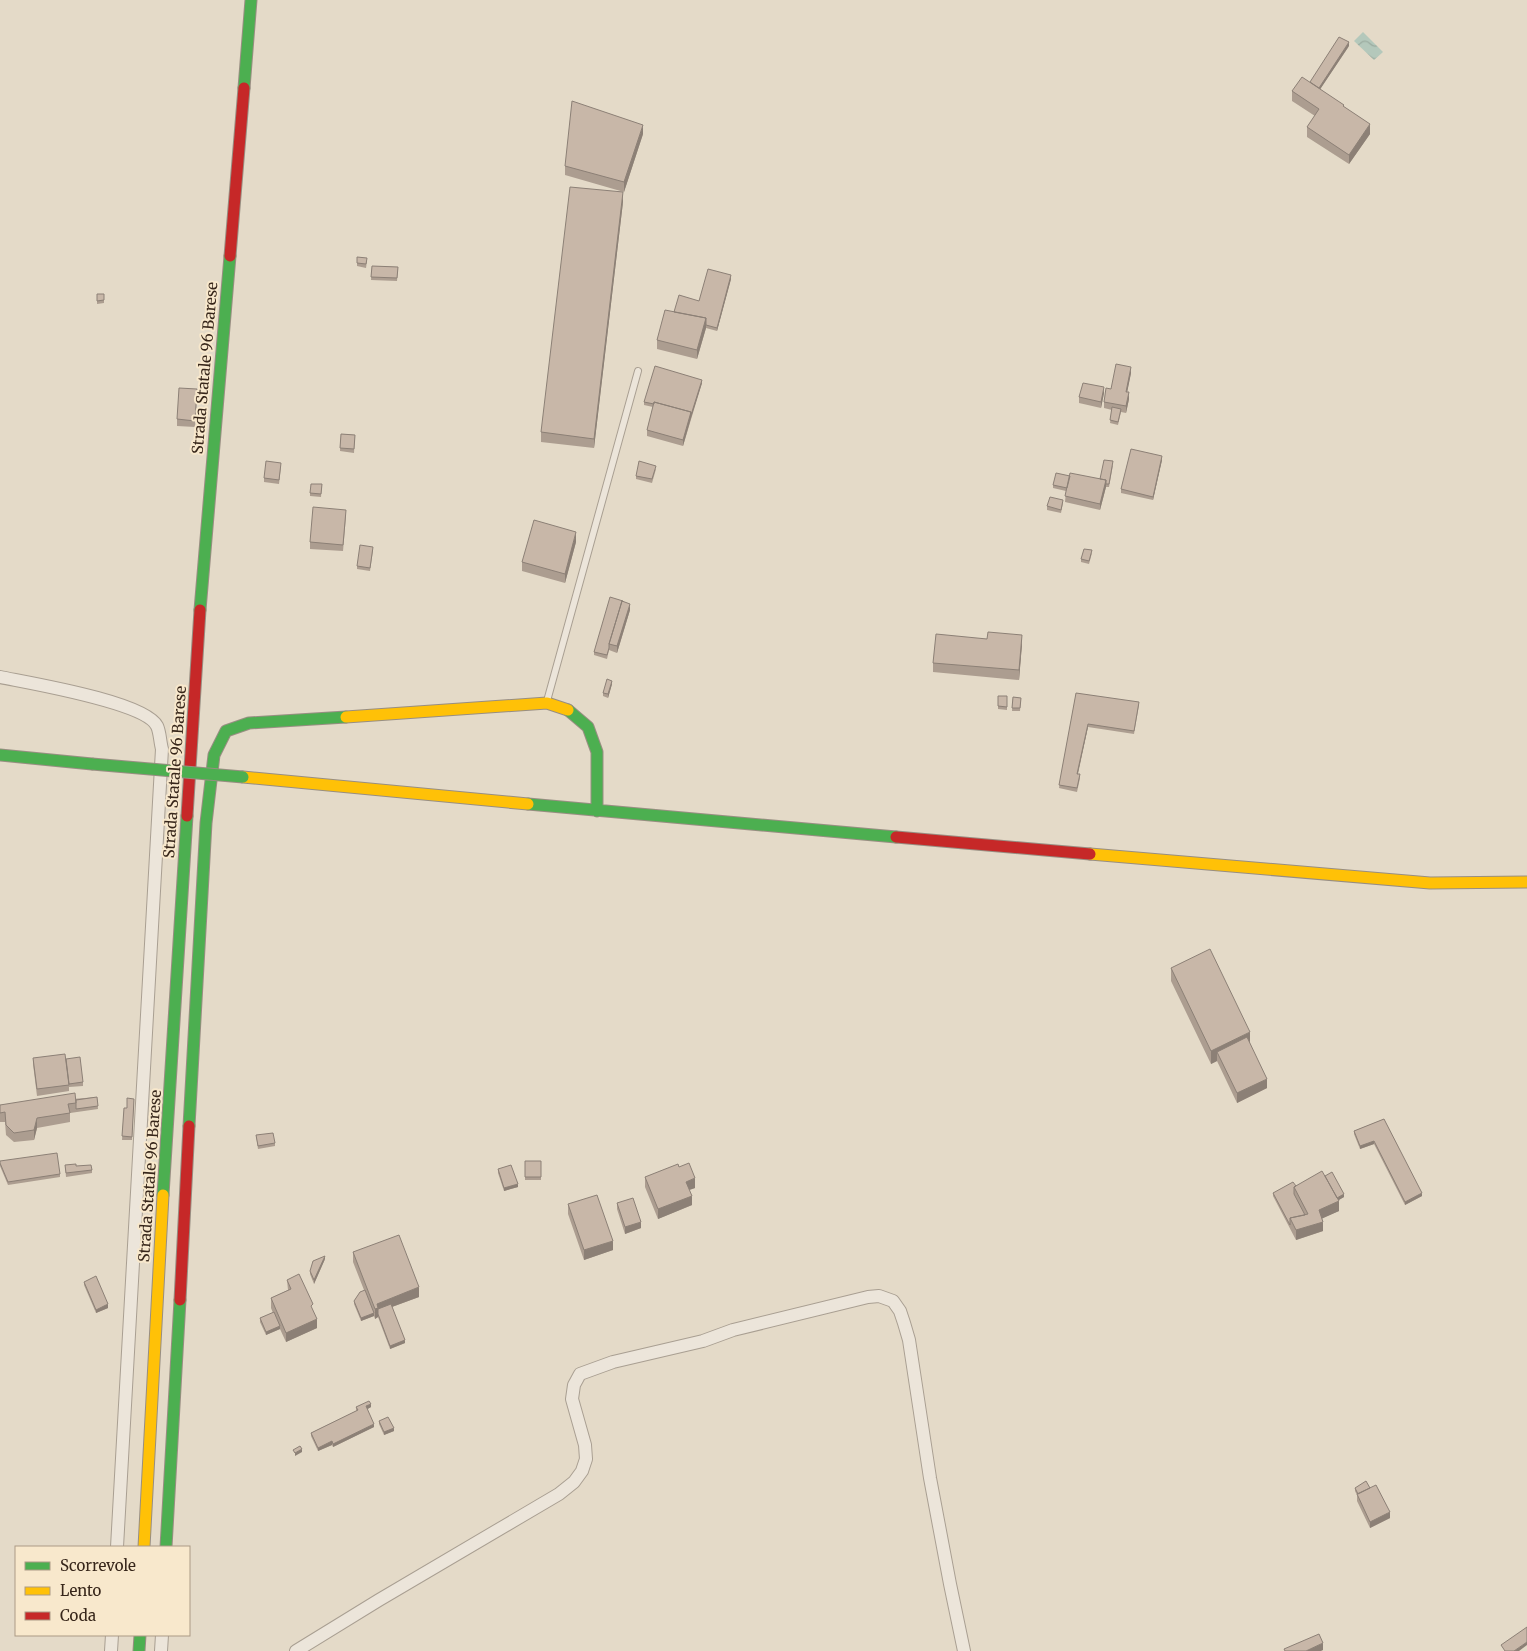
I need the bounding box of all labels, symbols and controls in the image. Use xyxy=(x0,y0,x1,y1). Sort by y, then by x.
street label: Strada Statale 96 Barese xyxy=(188,281,222,455)
street label: Strada Statale 96 Barese xyxy=(159,685,190,859)
street label: Strada Statale 96 Barese xyxy=(134,1089,165,1263)
legend xyxy=(15,1546,190,1636)
text: Scorrevole xyxy=(60,1556,136,1575)
text: Lento xyxy=(60,1581,102,1600)
text: Coda xyxy=(60,1606,96,1625)

